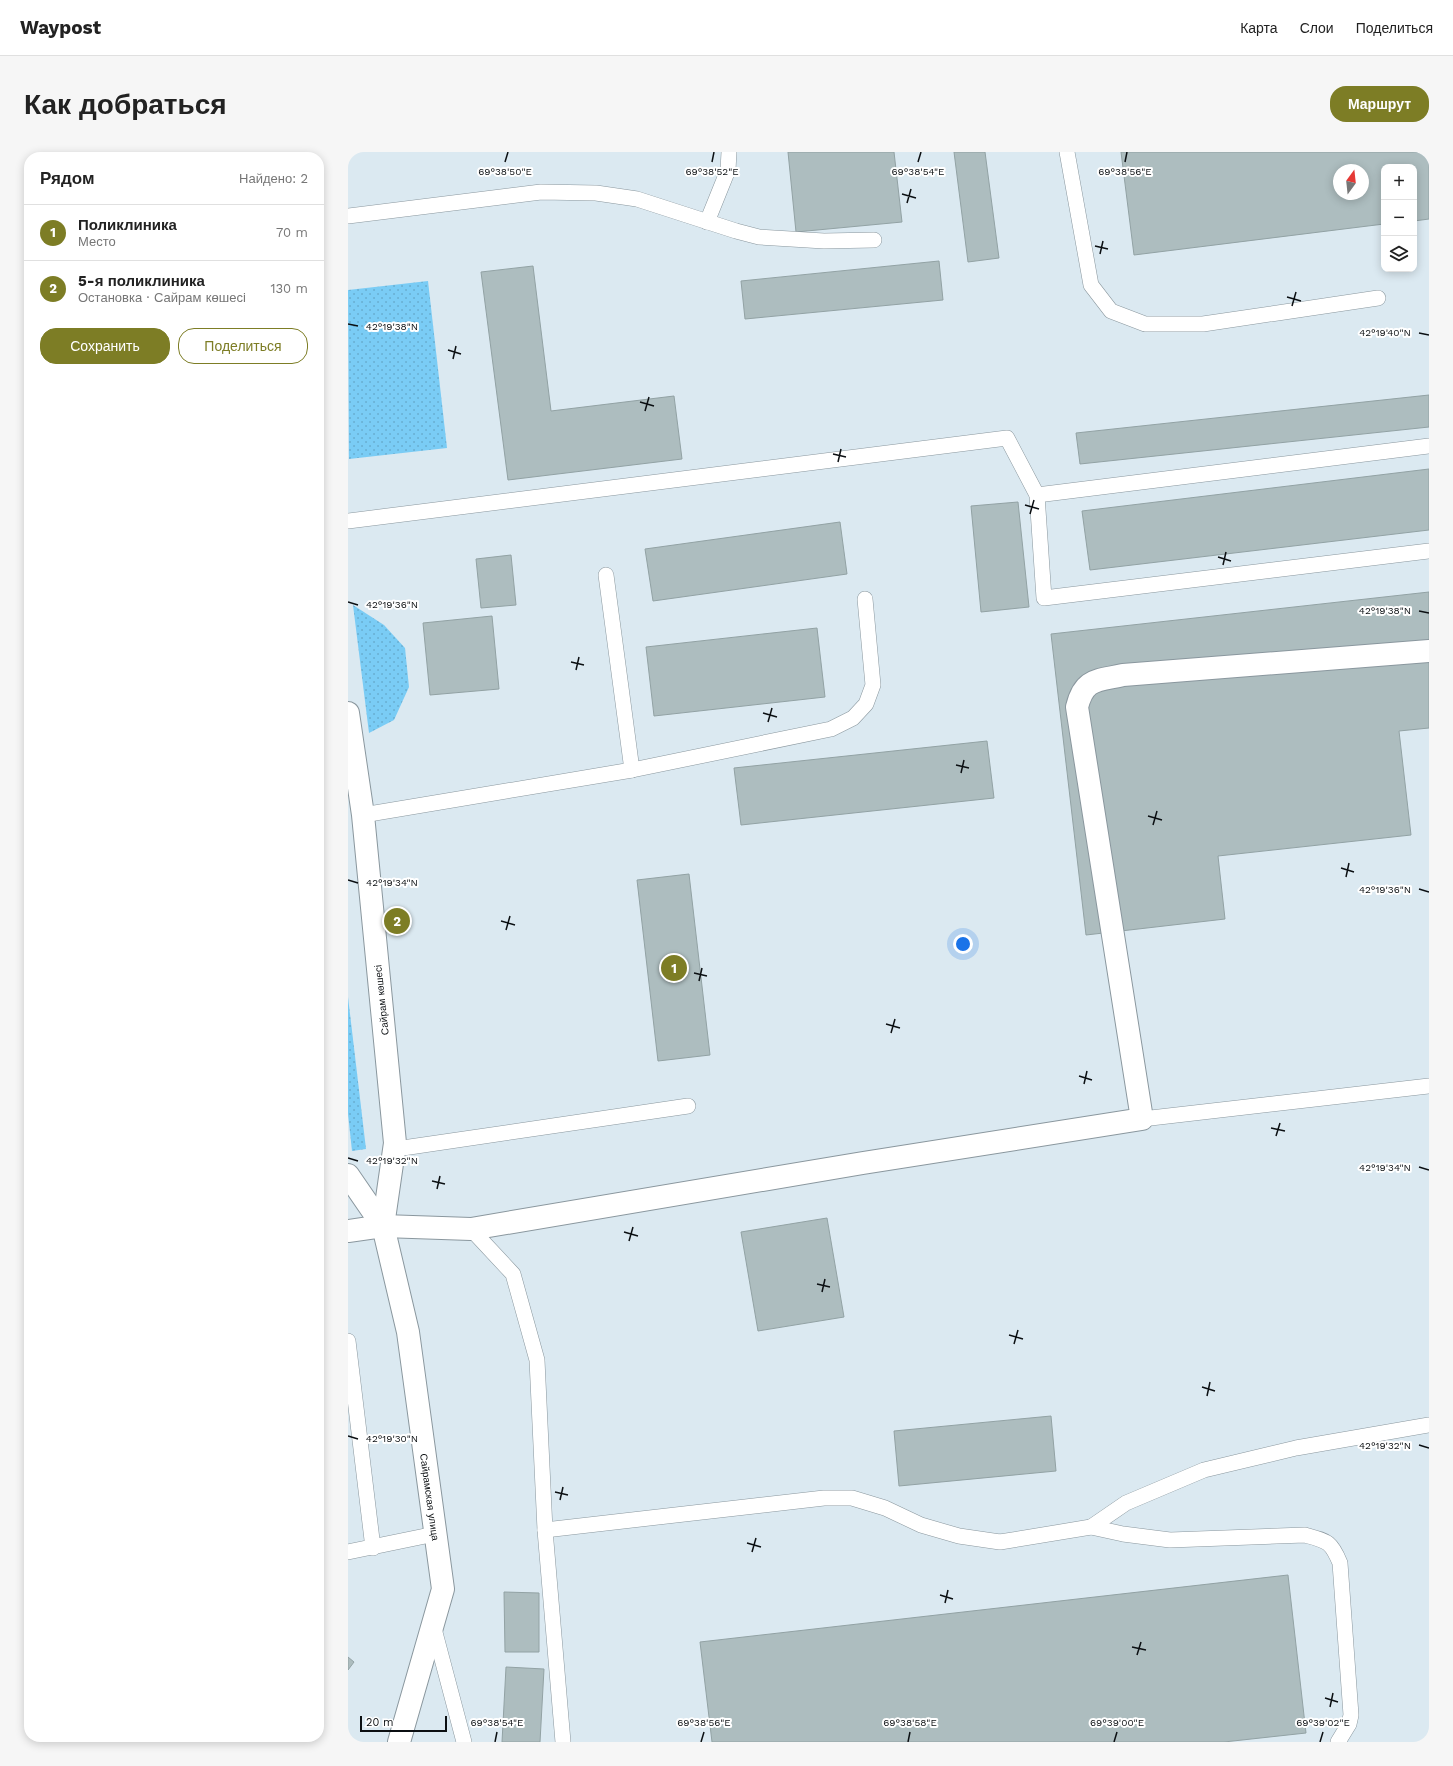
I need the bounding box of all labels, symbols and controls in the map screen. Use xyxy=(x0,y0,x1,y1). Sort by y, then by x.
text: Waypost xyxy=(20,16,101,39)
text: Карта xyxy=(1240,20,1278,36)
text: Слои xyxy=(1300,20,1334,36)
text: Поделиться xyxy=(1356,20,1433,36)
button: Маршрут xyxy=(1330,86,1429,122)
text: Как добраться xyxy=(24,88,227,121)
north arrow xyxy=(1333,164,1369,200)
map controls xyxy=(1381,164,1417,272)
button: + xyxy=(1381,164,1417,200)
text: 69°38'50"E xyxy=(478,166,532,177)
text: 69°38'52"E xyxy=(685,166,739,177)
text: 69°38'54"E xyxy=(891,166,945,177)
text: 69°38'56"E xyxy=(1098,166,1152,177)
text: Рядом xyxy=(40,168,95,188)
text: Найдено: 2 xyxy=(239,171,308,186)
button: − xyxy=(1381,200,1417,236)
text: Поликлиника xyxy=(78,216,177,234)
text: 1 xyxy=(50,225,56,240)
text: 70 m xyxy=(276,225,308,240)
text: Место xyxy=(78,234,116,249)
button: layers xyxy=(1381,236,1417,272)
text: 5-я поликлиника xyxy=(78,272,205,290)
text: 2 xyxy=(49,281,57,296)
text: 130 m xyxy=(270,281,308,296)
text: Остановка · Сайрам көшесі xyxy=(78,290,246,305)
text: 42°19'38"N xyxy=(366,321,418,332)
text: 42°19'40"N xyxy=(1359,327,1411,338)
button: Сохранить xyxy=(40,328,170,364)
button: Поделиться xyxy=(178,328,308,364)
text: 42°19'36"N xyxy=(366,599,418,610)
text: 42°19'38"N xyxy=(1359,605,1411,616)
text: 42°19'34"N xyxy=(366,877,418,888)
text: 42°19'36"N xyxy=(1359,884,1411,895)
pin: 2 xyxy=(384,906,410,936)
your location xyxy=(953,934,973,954)
pin: 1 xyxy=(661,953,687,983)
street label: Сайрам көшесі xyxy=(372,964,391,1036)
text: 42°19'32"N xyxy=(366,1155,418,1166)
text: 42°19'34"N xyxy=(1359,1162,1411,1173)
text: 42°19'30"N xyxy=(366,1433,418,1444)
text: 42°19'32"N xyxy=(1359,1440,1411,1451)
street label: Сайрамская улица xyxy=(418,1453,441,1542)
scale bar xyxy=(360,1714,447,1733)
text: 20 m xyxy=(366,1716,394,1729)
text: 69°38'54"E xyxy=(470,1717,524,1728)
text: 69°38'56"E xyxy=(677,1717,731,1728)
text: 69°38'58"E xyxy=(883,1717,937,1728)
text: 69°39'00"E xyxy=(1090,1717,1144,1728)
text: 69°39'02"E xyxy=(1296,1717,1350,1728)

